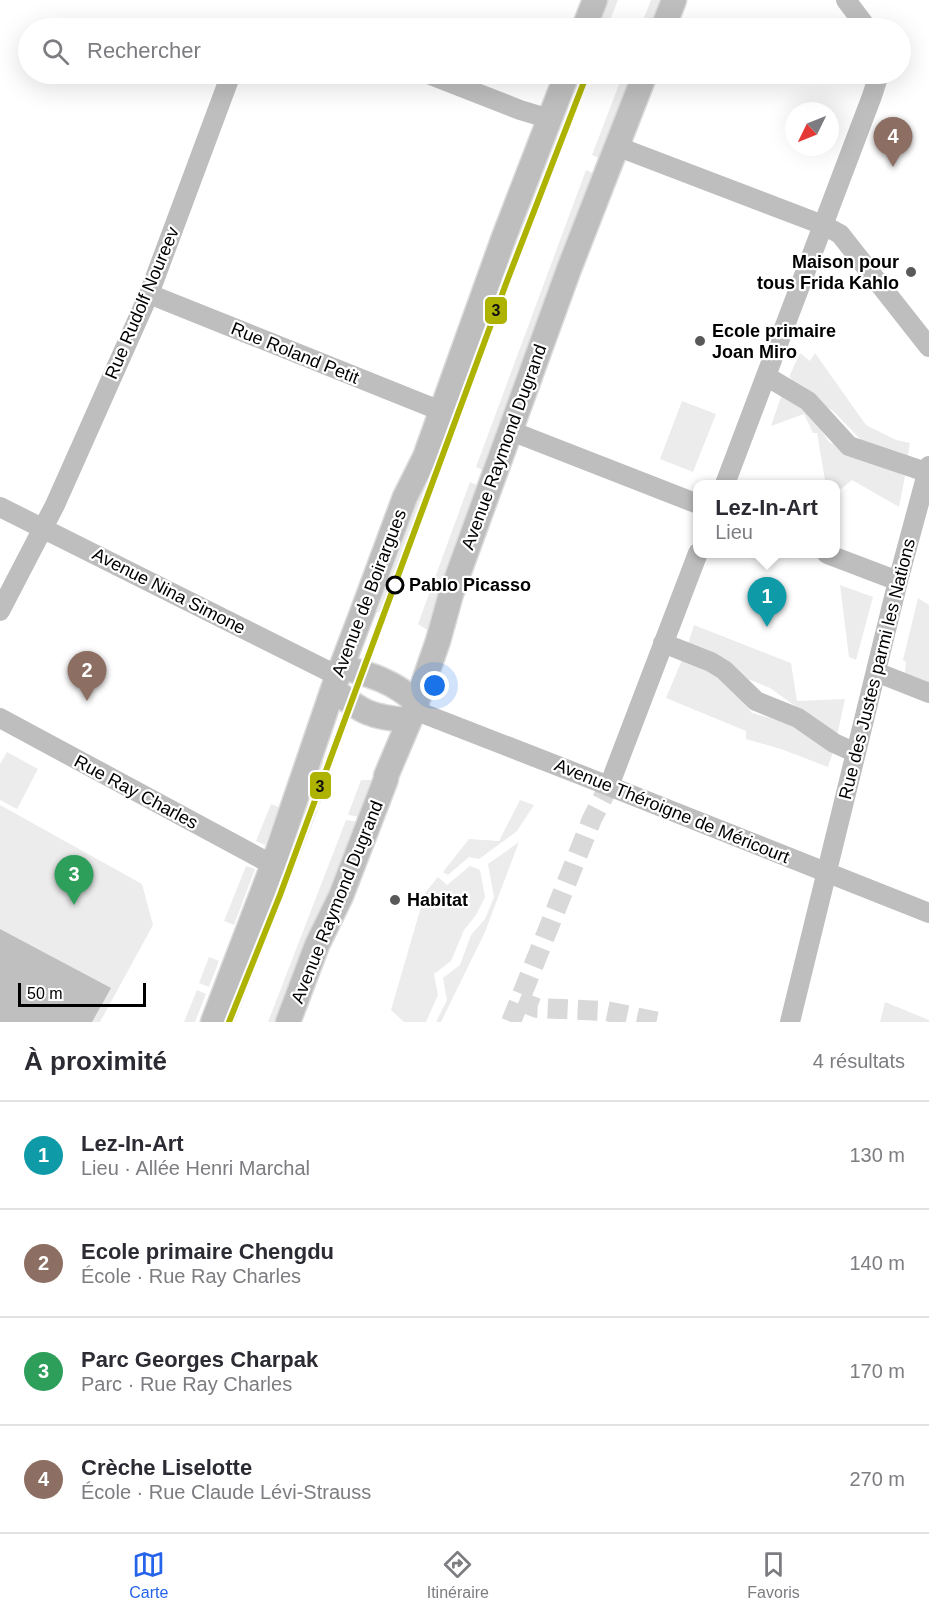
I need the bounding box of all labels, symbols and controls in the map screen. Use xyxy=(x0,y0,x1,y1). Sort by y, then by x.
search box xyxy=(18,18,911,84)
icon: search xyxy=(39,35,72,68)
text: Rechercher xyxy=(87,38,201,63)
north arrow xyxy=(785,102,839,156)
pin: 4 xyxy=(874,118,912,167)
street label: Rue Rudolf Noureev xyxy=(101,224,183,382)
place label: Maison pour tous Frida Kahlo xyxy=(757,252,899,293)
marker: Maison pour tous Frida Kahlo xyxy=(904,265,918,279)
line badge: 3 xyxy=(484,296,508,325)
text: 3 xyxy=(492,302,501,319)
street label: Rue Roland Petit xyxy=(228,318,362,388)
place label: Ecole primaire Joan Miro xyxy=(712,321,836,362)
marker: Ecole primaire Joan Miro xyxy=(693,334,707,348)
street label: Avenue Raymond Dugrand xyxy=(458,342,550,552)
popup xyxy=(693,480,840,558)
text: Lez-In-Art xyxy=(715,495,818,520)
street label: Avenue de Boirargues xyxy=(328,506,410,680)
text: Lieu xyxy=(715,521,753,543)
street label: Rue des Justes parmi les Nations xyxy=(835,537,919,801)
street label: Avenue Nina Simone xyxy=(89,544,249,638)
place label: Pablo Picasso xyxy=(409,575,531,595)
marker: Pablo Picasso xyxy=(386,576,404,594)
pin: 1 xyxy=(748,578,786,627)
pin: 2 xyxy=(68,652,106,701)
your location xyxy=(420,671,449,700)
street label: Rue Ray Charles xyxy=(71,751,201,833)
street label: Avenue Théroigne de Méricourt xyxy=(552,755,792,867)
line badge: 3 xyxy=(309,771,332,800)
text: 3 xyxy=(316,778,325,795)
street label: Avenue Raymond Dugrand xyxy=(287,798,387,1006)
pin: 3 xyxy=(54,856,94,905)
place label: Habitat xyxy=(407,890,468,910)
marker: Habitat xyxy=(388,893,402,907)
scale bar xyxy=(18,980,146,1007)
text: 50 m xyxy=(27,985,63,1002)
text: À proximité xyxy=(24,1046,167,1076)
text: 4 résultats xyxy=(813,1050,905,1072)
text: Lez-In-Art xyxy=(81,1131,184,1156)
text: 1 xyxy=(38,1144,49,1166)
text: 130 m xyxy=(849,1144,905,1166)
text: Lieu · Allée Henri Marchal xyxy=(81,1157,310,1179)
text: Ecole primaire Chengdu xyxy=(81,1239,334,1264)
text: 2 xyxy=(38,1252,49,1274)
text: 140 m xyxy=(849,1252,905,1274)
text: École · Rue Ray Charles xyxy=(81,1265,301,1287)
text: Parc Georges Charpak xyxy=(81,1347,318,1372)
text: 3 xyxy=(38,1360,49,1382)
text: 170 m xyxy=(849,1360,905,1382)
text: Parc · Rue Ray Charles xyxy=(81,1373,292,1395)
text: Crèche Liselotte xyxy=(81,1455,252,1480)
text: 4 xyxy=(38,1468,49,1490)
text: 270 m xyxy=(849,1468,905,1490)
text: École · Rue Claude Lévi-Strauss xyxy=(81,1481,371,1503)
tab: Carte xyxy=(129,1548,168,1602)
tab: Itinéraire xyxy=(427,1548,489,1602)
tab: Favoris xyxy=(747,1548,800,1602)

